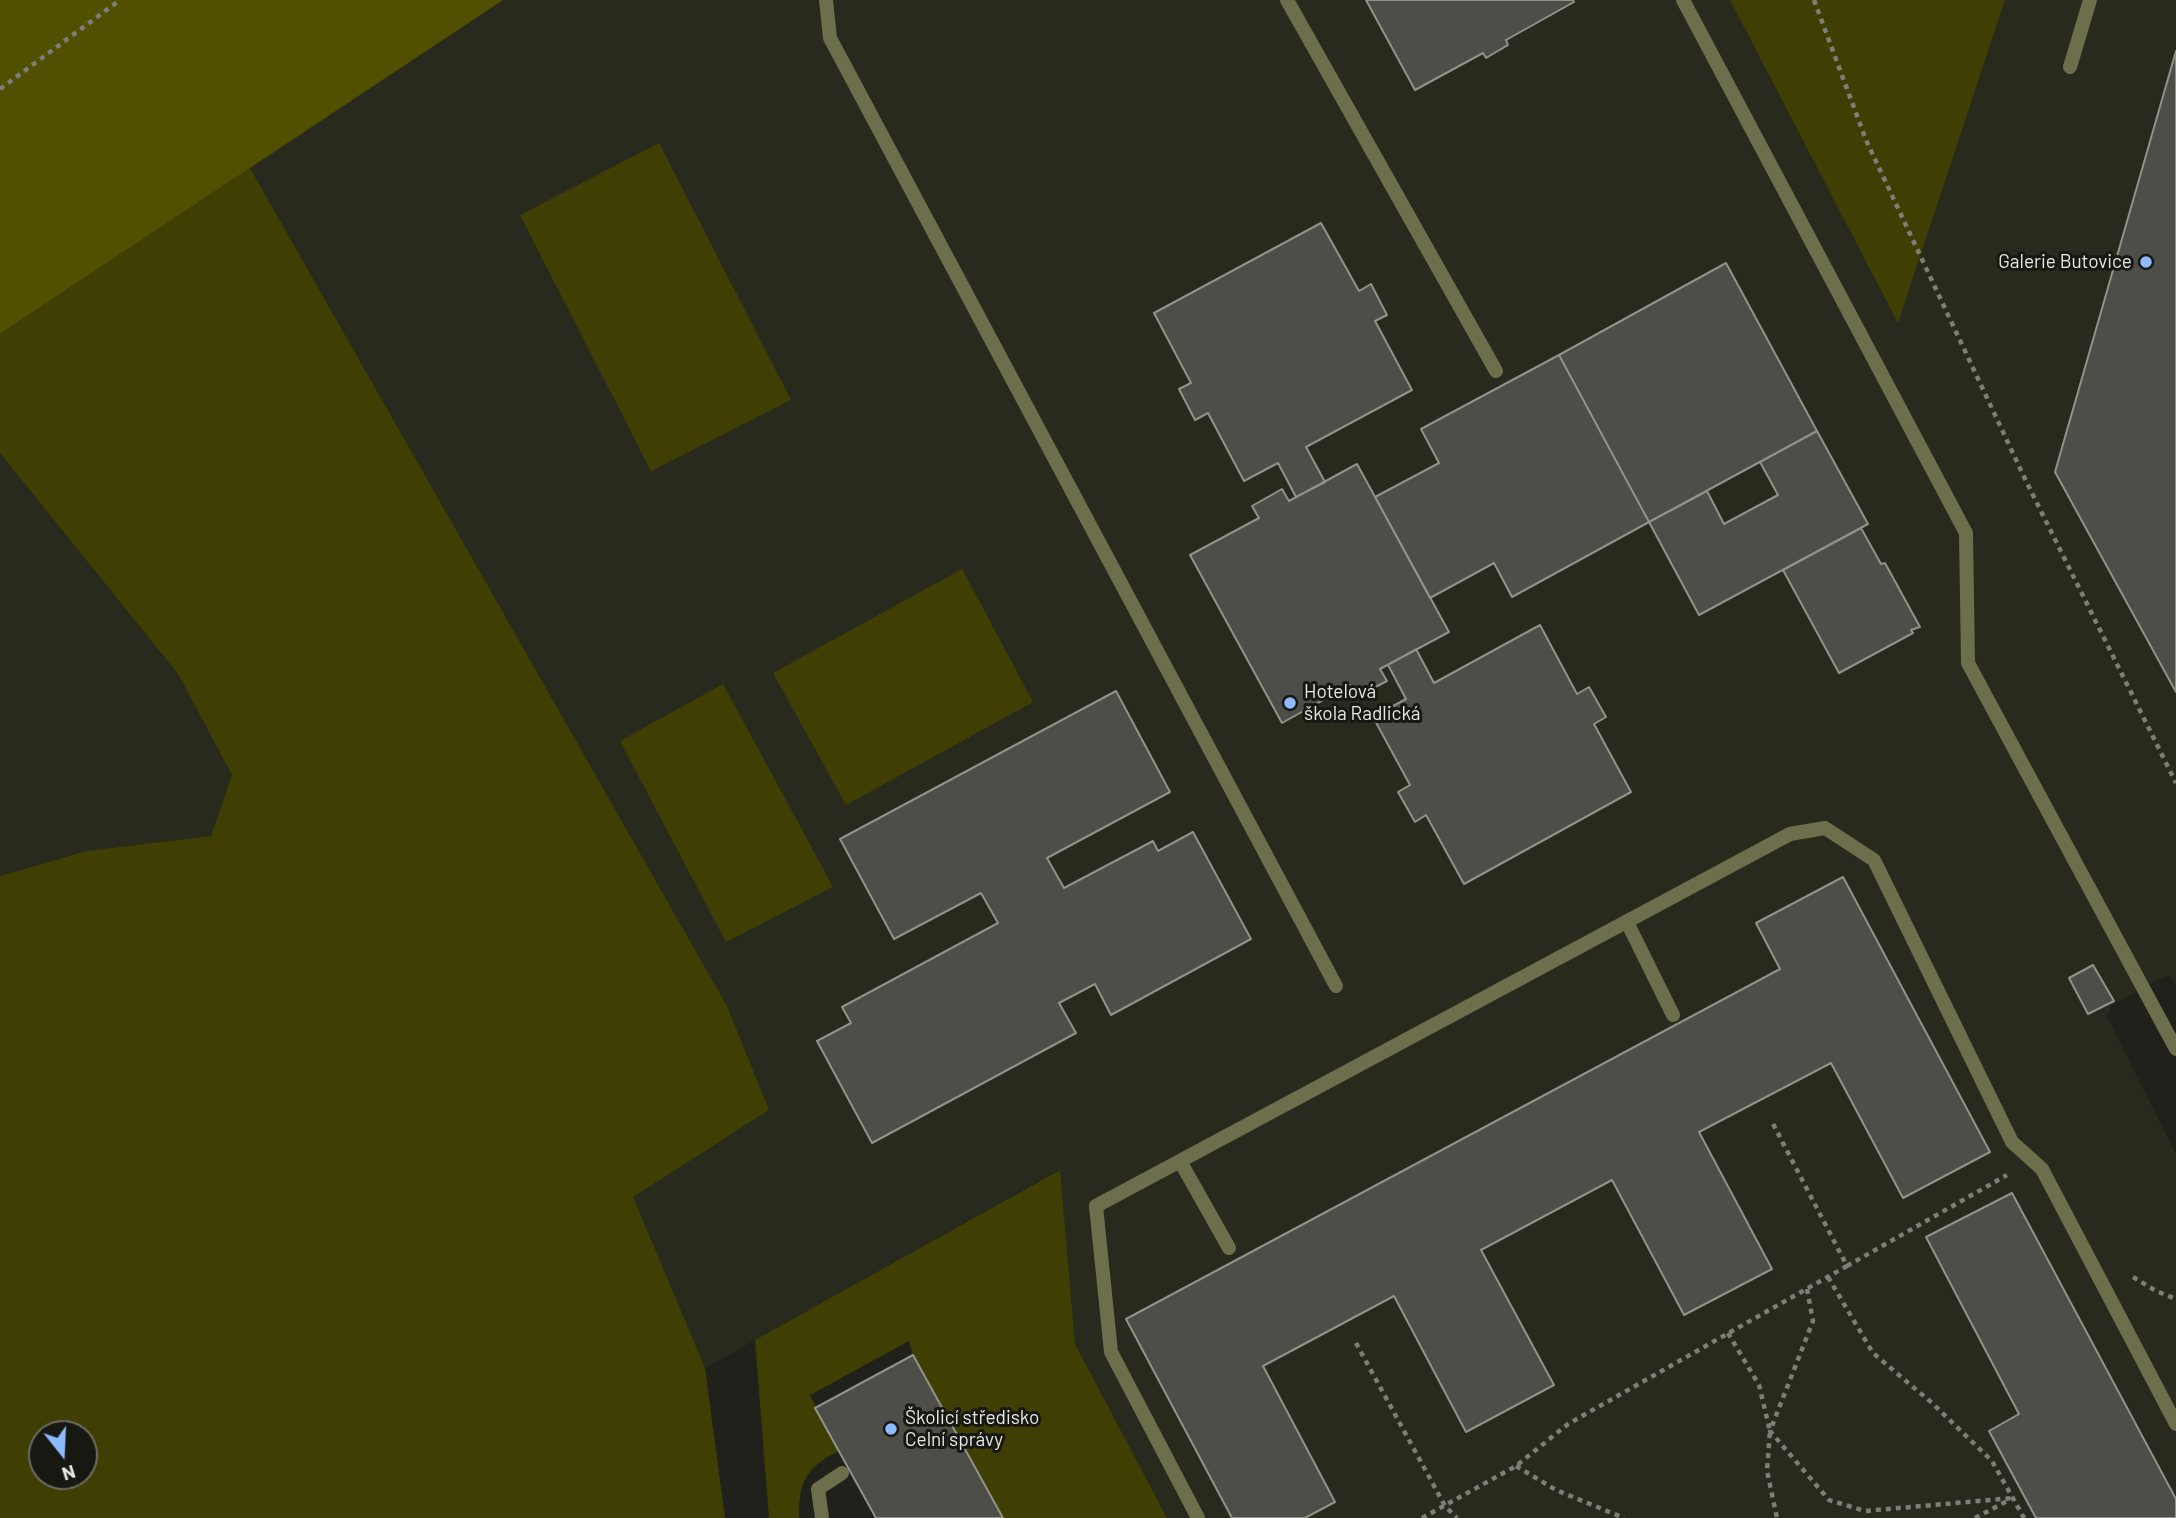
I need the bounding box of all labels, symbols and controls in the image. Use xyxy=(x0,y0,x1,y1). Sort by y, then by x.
place label: Galerie Butovice xyxy=(1998,251,2132,273)
marker: Galerie Butovice xyxy=(2138,254,2154,270)
place label: Hotelová škola Radlická xyxy=(1304,681,1420,725)
marker: Hotelová škola Radlická xyxy=(1282,695,1298,711)
place label: Školicí středisko Celní správy xyxy=(905,1407,1039,1451)
north arrow xyxy=(28,1420,98,1490)
marker: Školicí středisko Celní správy xyxy=(883,1421,899,1437)
text: N xyxy=(59,1461,79,1486)

